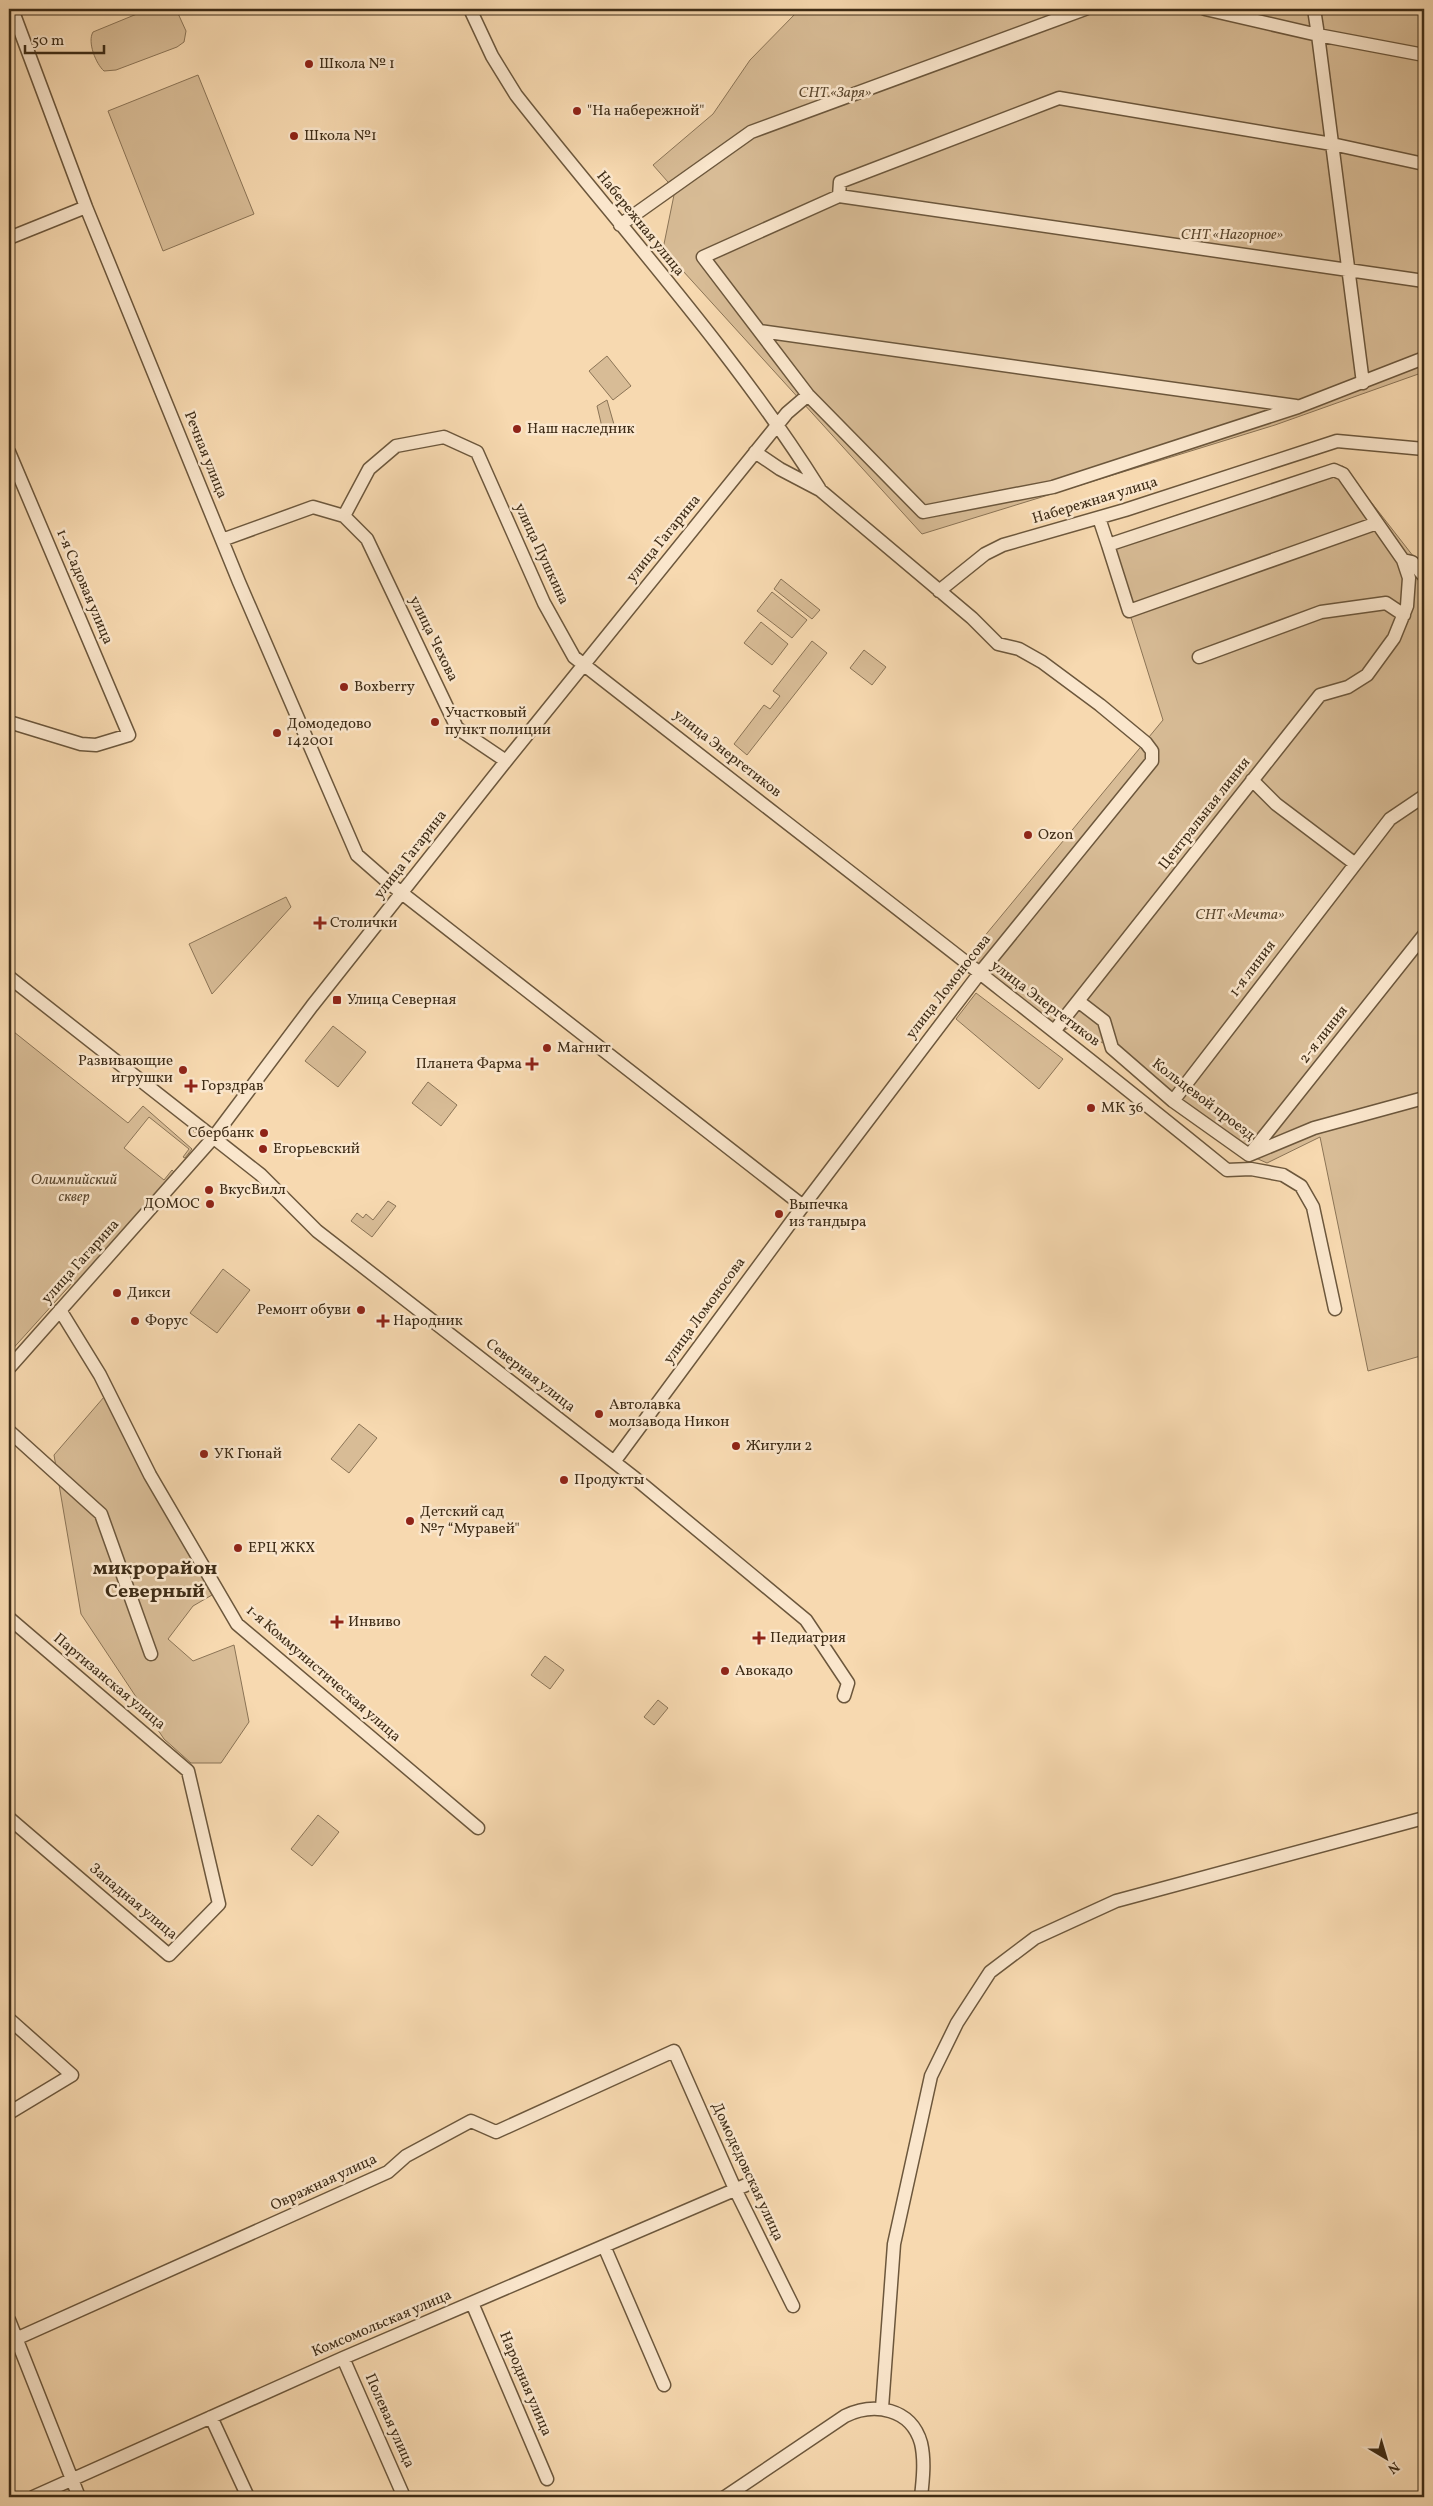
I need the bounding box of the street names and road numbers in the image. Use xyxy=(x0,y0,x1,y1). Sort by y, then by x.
street label: Набережная улица xyxy=(591,167,689,281)
street label: Речная улица xyxy=(178,408,232,502)
street label: Набережная улица xyxy=(1030,472,1160,530)
street label: улица Гагарина xyxy=(622,491,706,587)
street label: улица Пушкина xyxy=(508,500,574,608)
street label: 1-я Садовая улица xyxy=(50,526,118,648)
street label: улица Чехова xyxy=(403,593,463,685)
street label: улица Энергетиков xyxy=(668,705,786,803)
street label: Центральная линия xyxy=(1154,753,1256,875)
street label: улица Гагарина xyxy=(370,806,452,904)
street label: улица Ломоносова xyxy=(901,930,997,1044)
street label: 1-я линия xyxy=(1225,936,1281,1002)
street label: улица Энергетиков xyxy=(986,956,1104,1052)
street label: 2-я линия xyxy=(1295,1001,1353,1068)
street label: Кольцевой проезд xyxy=(1147,1054,1259,1146)
street label: улица Гагарина xyxy=(37,1215,125,1309)
street label: улица Ломоносова xyxy=(659,1253,751,1369)
street label: Северная улица xyxy=(481,1334,579,1418)
street label: 1-я Коммунистическая улица xyxy=(241,1601,405,1747)
street label: Партизанская улица xyxy=(48,1629,170,1735)
street label: Западная улица xyxy=(84,1859,182,1945)
street label: Домодедовская улица xyxy=(706,2099,788,2245)
street label: Овражная улица xyxy=(267,2149,381,2217)
street label: Комсомольская улица xyxy=(309,2285,455,2363)
street label: Народная улица xyxy=(493,2328,557,2440)
street label: Полевая улица xyxy=(359,2370,419,2472)

